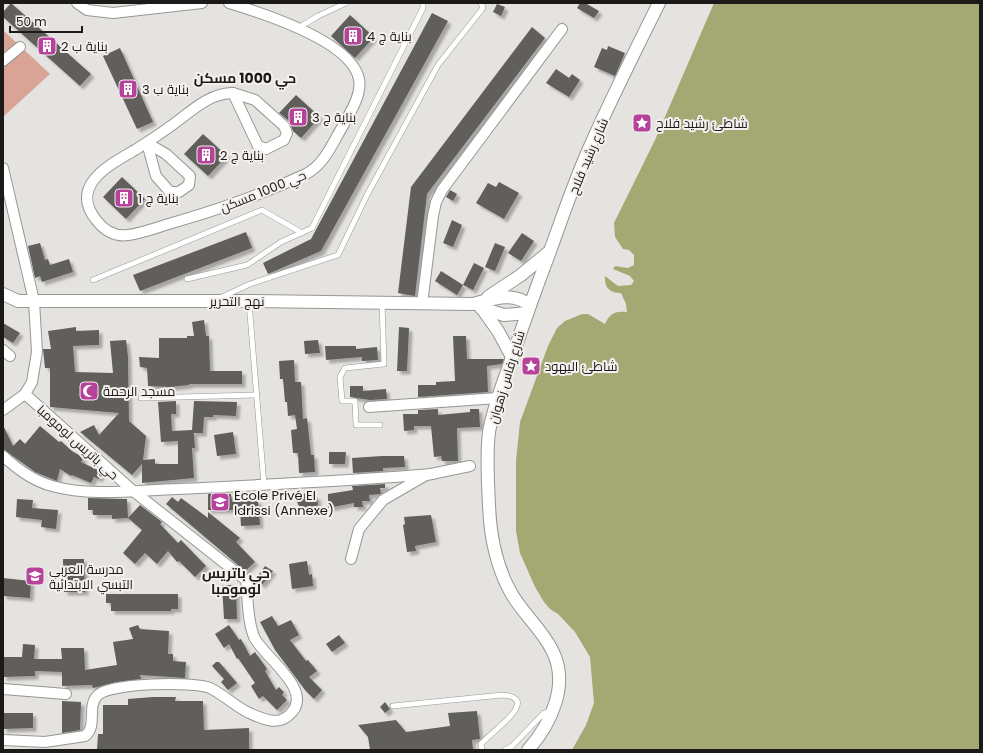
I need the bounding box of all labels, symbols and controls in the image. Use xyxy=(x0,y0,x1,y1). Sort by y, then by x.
scale bar xyxy=(10,8,82,34)
text: 50 m xyxy=(16,13,47,30)
building icon: بناية ج 4 xyxy=(342,25,364,47)
place label: بناية ج 4 xyxy=(367,27,412,46)
building icon: بناية ب 2 xyxy=(36,35,58,57)
place label: بناية ب 2 xyxy=(61,37,108,56)
district label: حي 1000 مسكن xyxy=(194,68,296,90)
building icon: بناية ب 3 xyxy=(117,78,139,100)
place label: بناية ب 3 xyxy=(142,80,189,99)
building icon: بناية ج 3 xyxy=(287,106,309,128)
place label: بناية ج 3 xyxy=(312,108,356,127)
place icon: شاطئ رشيد فلاح xyxy=(631,112,653,134)
place label: شاطئ رشيد فلاح xyxy=(656,114,748,133)
street label: شارع رشيد فلاح xyxy=(564,115,613,197)
building icon: بناية ج 2 xyxy=(195,144,217,166)
place label: بناية ج 2 xyxy=(220,146,264,165)
street label: حي 1000 مسكن xyxy=(217,166,310,218)
building icon: بناية ج 1 xyxy=(113,187,135,209)
place label: بناية ج 1 xyxy=(138,189,179,208)
street label: نهج التحرير xyxy=(209,292,264,311)
street label: شارع رفاس زهوان xyxy=(483,328,530,426)
place icon: شاطئ اليهود xyxy=(520,355,542,377)
place label: شاطئ اليهود xyxy=(545,357,617,376)
mosque icon: مسجد الرحمة xyxy=(78,380,100,402)
place label: مسجد الرحمة xyxy=(103,382,175,401)
street label: حي باتريس لومومبا xyxy=(32,401,123,485)
place label: Ecole Privé El Idrissi (Annexe) xyxy=(234,486,334,520)
school or university icon: Ecole Privé El Idrissi (Annexe) xyxy=(209,491,231,513)
place label: مدرسة العربي التبسي الابتدائية xyxy=(49,560,133,595)
district label: حي باتريس لومومبا xyxy=(202,563,270,599)
school or university icon: مدرسة العربي التبسي الابتدائية xyxy=(24,565,46,587)

